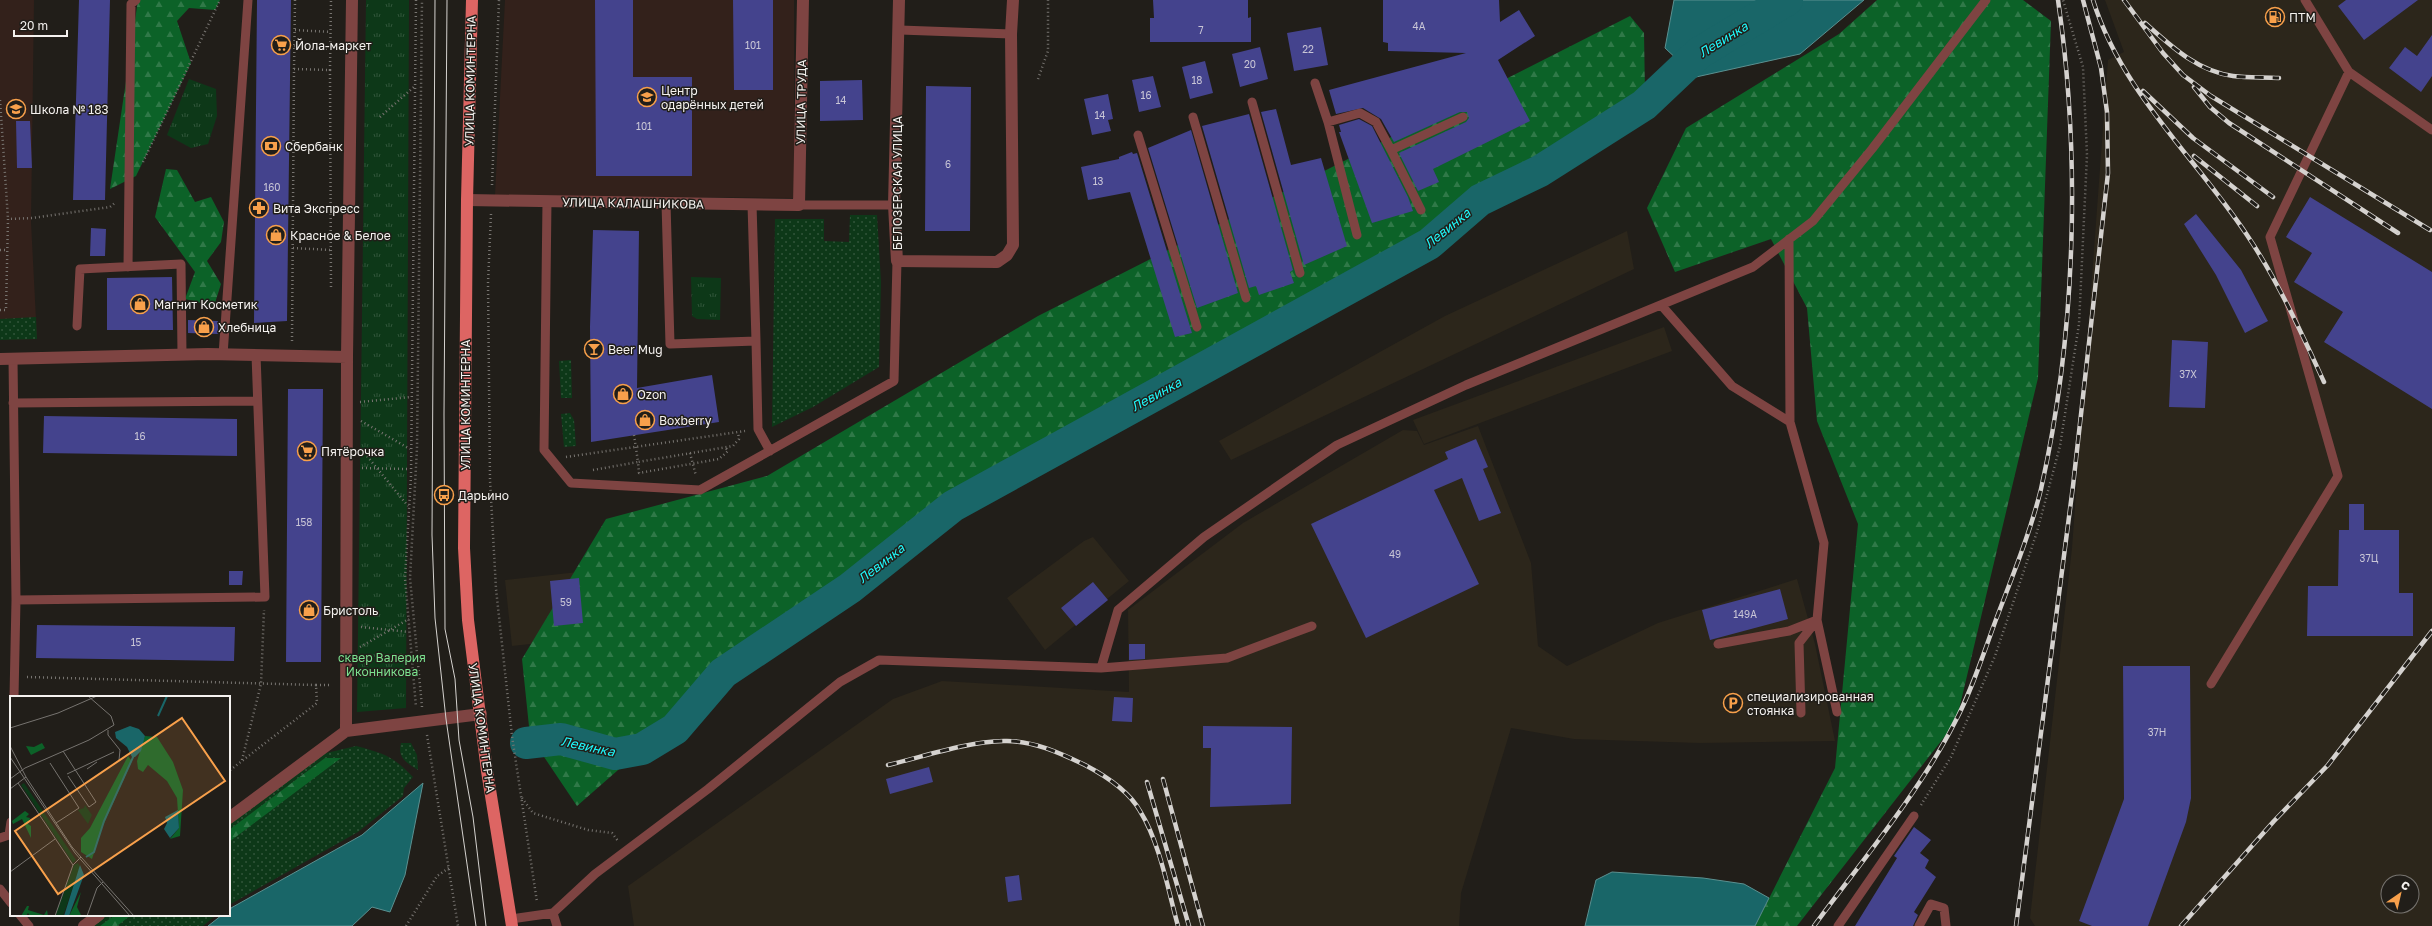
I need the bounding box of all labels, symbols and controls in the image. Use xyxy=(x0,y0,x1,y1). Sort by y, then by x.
fuel station icon: ПТМ xyxy=(2264,6,2286,28)
place label: ПТМ xyxy=(2289,10,2316,25)
scale bar xyxy=(14,12,67,38)
street label: УЛИЦА КОМИНТЕРНА xyxy=(461,15,479,147)
water label: Левинка xyxy=(1696,17,1751,60)
text: 20 m xyxy=(20,18,48,33)
house number: 4А xyxy=(1413,20,1426,32)
house number: 7 xyxy=(1198,24,1204,36)
supermarket icon: Йола-маркет xyxy=(270,34,292,56)
place label: Йола-маркет xyxy=(295,38,372,53)
house number: 101 xyxy=(745,39,761,51)
house number: 22 xyxy=(1302,43,1314,55)
house number: 20 xyxy=(1244,58,1256,70)
street label: УЛИЦА ТРУДА xyxy=(793,59,809,145)
house number: 18 xyxy=(1192,74,1202,86)
place label: Центр одарённых детей xyxy=(661,83,764,112)
school or university icon: Центр одарённых детей xyxy=(636,86,658,108)
house number: 16 xyxy=(1141,89,1151,101)
house number: 14 xyxy=(836,94,846,106)
school or university icon: Школа № 183 xyxy=(5,98,27,120)
place label: Школа № 183 xyxy=(30,102,108,117)
house number: 14 xyxy=(1095,109,1105,121)
street label: БЕЛОЗЕРСКАЯ УЛИЦА xyxy=(890,116,905,250)
house number: 101 xyxy=(636,120,652,132)
bank icon: Сбербанк xyxy=(260,135,282,157)
place label: Сбербанк xyxy=(285,139,343,154)
house number: 6 xyxy=(945,158,951,170)
house number: 13 xyxy=(1093,175,1103,187)
house number: 160 xyxy=(263,181,281,193)
street label: УЛИЦА КАЛАШНИКОВА xyxy=(562,194,704,212)
pharmacy icon: Вита Экспресс xyxy=(248,197,270,219)
place label: Вита Экспресс xyxy=(273,201,360,216)
water label: Левинка xyxy=(1421,204,1474,251)
shop icon: Красное & Белое xyxy=(265,224,287,246)
place label: Красное & Белое xyxy=(290,228,391,243)
shop icon: Магнит Косметик xyxy=(129,293,151,315)
place label: Магнит Косметик xyxy=(154,297,258,312)
shop icon: Хлебница xyxy=(193,316,215,338)
place label: Хлебница xyxy=(218,320,276,335)
bar icon: Beer Mug xyxy=(583,338,605,360)
street label: УЛИЦА КОМИНТЕРНА xyxy=(458,340,473,470)
place label: Beer Mug xyxy=(608,342,663,357)
house number: 37Х xyxy=(2179,368,2197,380)
water label: Левинка xyxy=(1128,373,1184,414)
shop icon: Ozon xyxy=(612,383,634,405)
place label: Ozon xyxy=(637,387,666,402)
shop icon: Boxberry xyxy=(634,409,656,431)
place label: Boxberry xyxy=(659,413,712,428)
house number: 16 xyxy=(135,430,145,442)
supermarket icon: Пятёрочка xyxy=(296,440,318,462)
place label: Пятёрочка xyxy=(321,444,384,459)
bus stop icon: Дарьино xyxy=(433,484,455,506)
place label: Дарьино xyxy=(458,488,509,503)
house number: 158 xyxy=(296,516,312,528)
water label: Левинка xyxy=(855,539,908,586)
house number: 49 xyxy=(1389,548,1401,560)
house number: 37Ц xyxy=(2360,552,2379,564)
house number: 59 xyxy=(560,596,572,608)
shop icon: Бристоль xyxy=(298,599,320,621)
place label: Бристоль xyxy=(323,603,378,618)
house number: 149А xyxy=(1733,608,1757,620)
house number: 15 xyxy=(131,636,142,648)
park label: сквер Валерия Иконникова xyxy=(338,650,426,679)
street label: УЛИЦА КОМИНТЕРНА xyxy=(465,662,499,794)
place label: специализированная стоянка xyxy=(1747,689,1874,718)
parking icon: специализированная стоянка xyxy=(1722,692,1744,714)
inset map xyxy=(10,696,230,916)
house number: 37Н xyxy=(2148,726,2166,738)
water label: Левинка xyxy=(560,732,617,760)
north arrow xyxy=(2380,874,2420,914)
text: С xyxy=(2399,878,2413,893)

